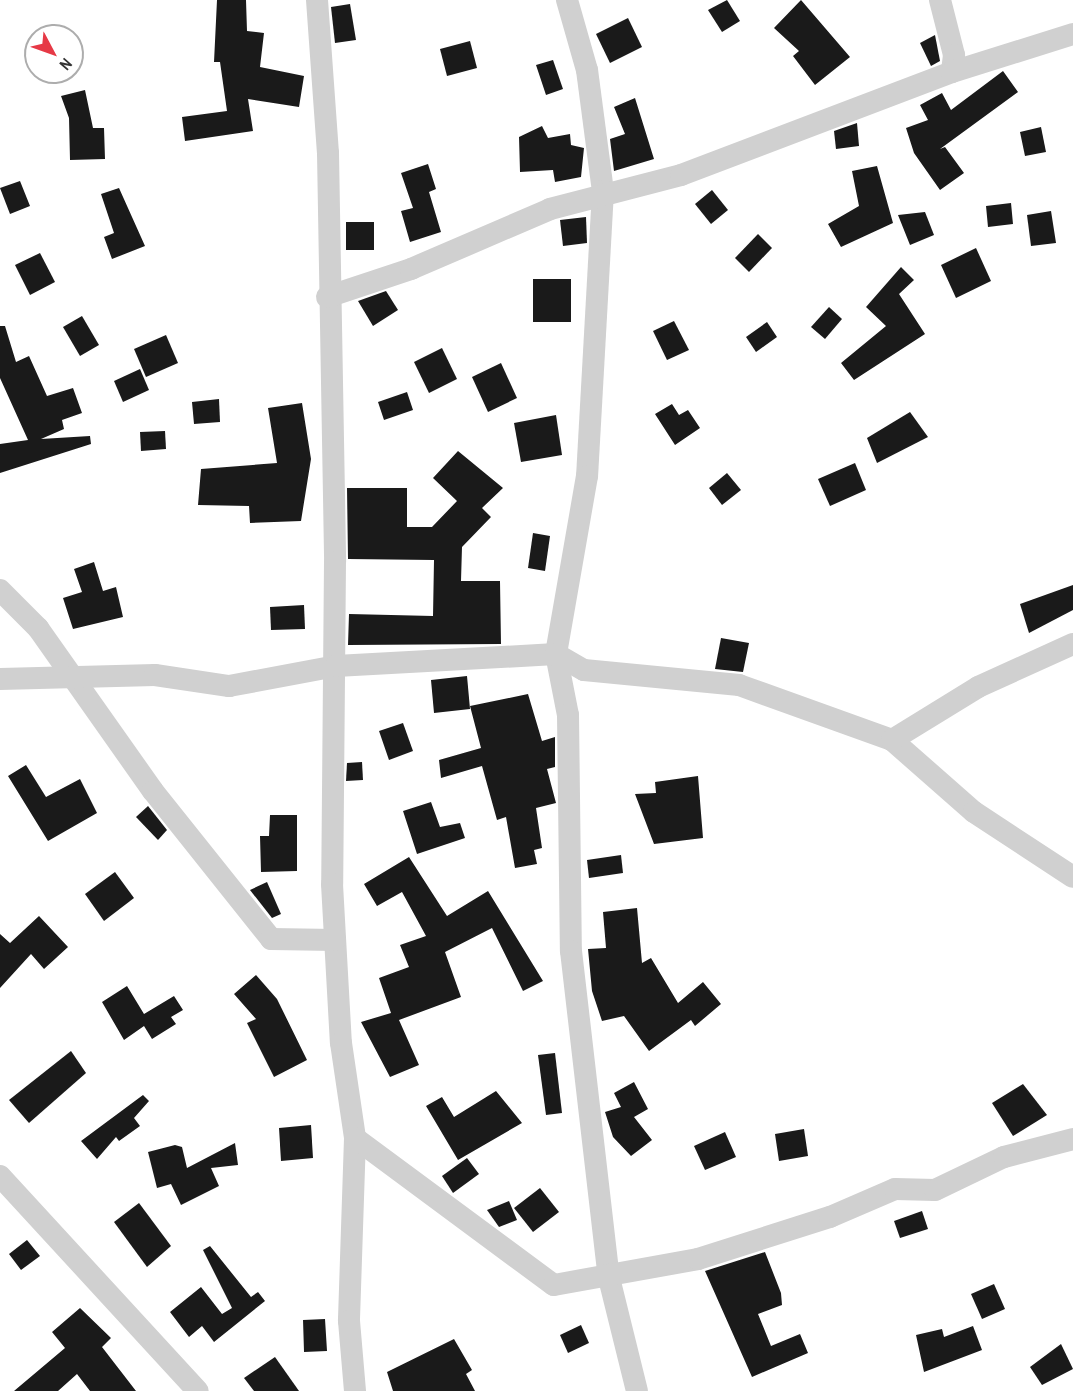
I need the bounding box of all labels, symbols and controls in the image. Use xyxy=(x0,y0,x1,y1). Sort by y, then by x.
north arrow xyxy=(24,24,84,84)
text: N xyxy=(55,54,77,75)

